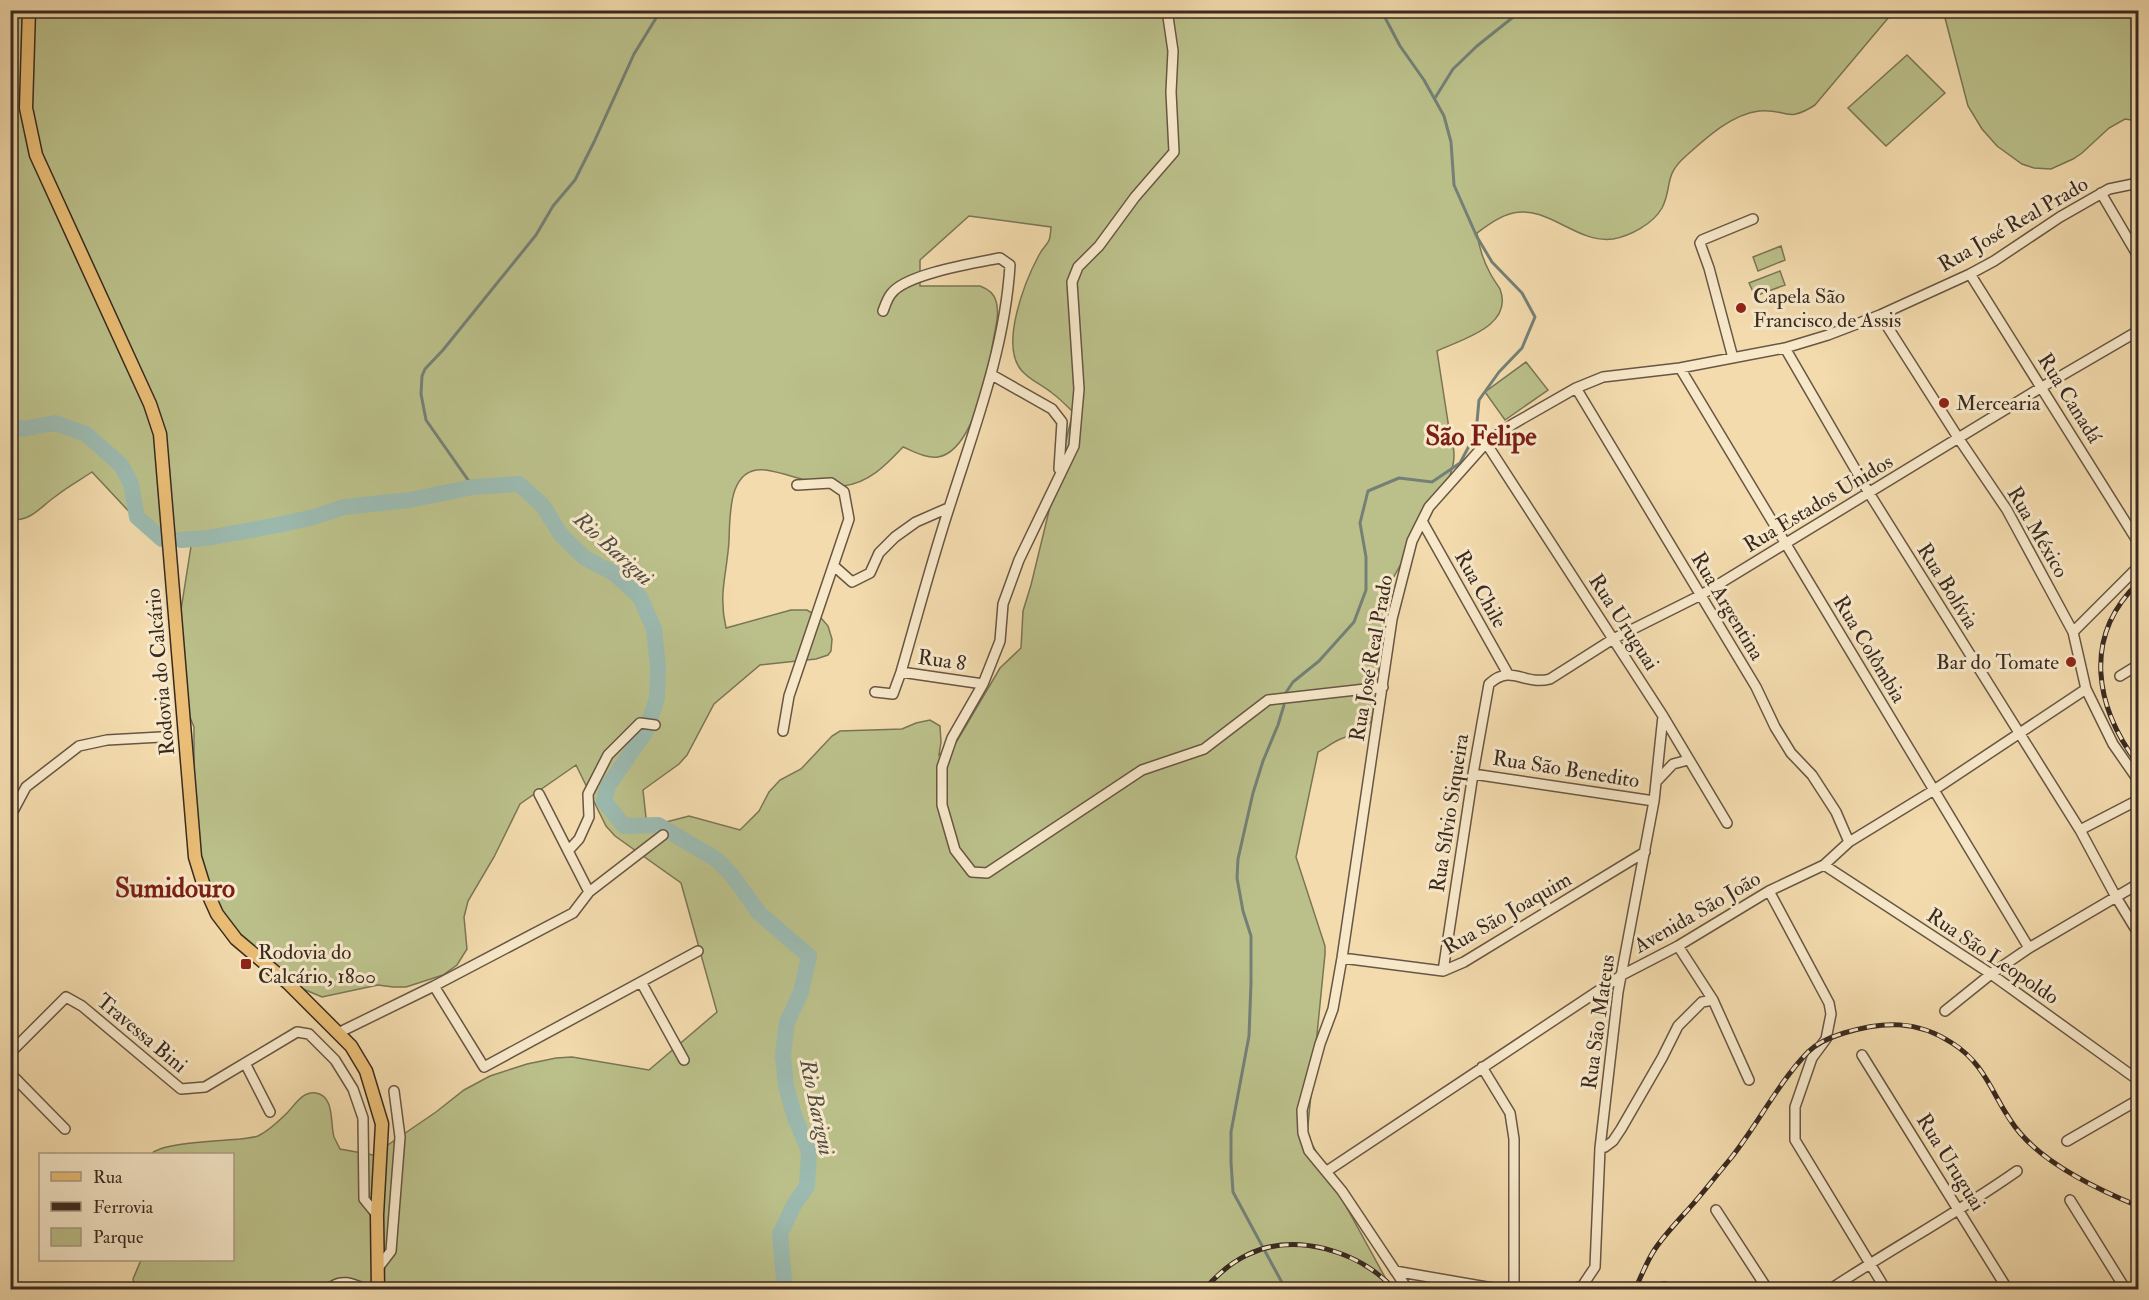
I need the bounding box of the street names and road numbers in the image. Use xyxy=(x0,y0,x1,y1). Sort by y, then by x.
street label: Rua José Real Prado xyxy=(1934,171,2093,278)
street label: Rua Canadá xyxy=(2031,348,2108,449)
street label: Rua Estados Unidos xyxy=(1739,448,1898,559)
street label: Rua México xyxy=(2001,482,2074,583)
street label: Rua Bolívia xyxy=(1911,538,1985,635)
street label: Rua Chile xyxy=(1448,546,1513,633)
street label: Rua Argentina xyxy=(1685,547,1771,666)
street label: Rua Uruguai xyxy=(1582,569,1665,676)
street label: Rua José Real Prado xyxy=(1344,573,1399,743)
street label: Rodovia do Calcário xyxy=(140,587,181,757)
street label: Rua Colômbia xyxy=(1827,591,1912,708)
street label: Rua 8 xyxy=(916,644,968,677)
street label: Rua Sílvio Siqueira xyxy=(1424,732,1475,894)
street label: Rua São Benedito xyxy=(1491,745,1641,794)
street label: Avenida São João xyxy=(1628,865,1765,960)
street label: Rua São Joaquim xyxy=(1438,866,1576,961)
street label: Rua São Leopoldo xyxy=(1921,902,2064,1011)
street label: Rua São Mateus xyxy=(1576,953,1621,1091)
street label: Travessa Bini xyxy=(91,988,193,1079)
street label: Rua Uruguai xyxy=(1910,1108,1991,1216)

